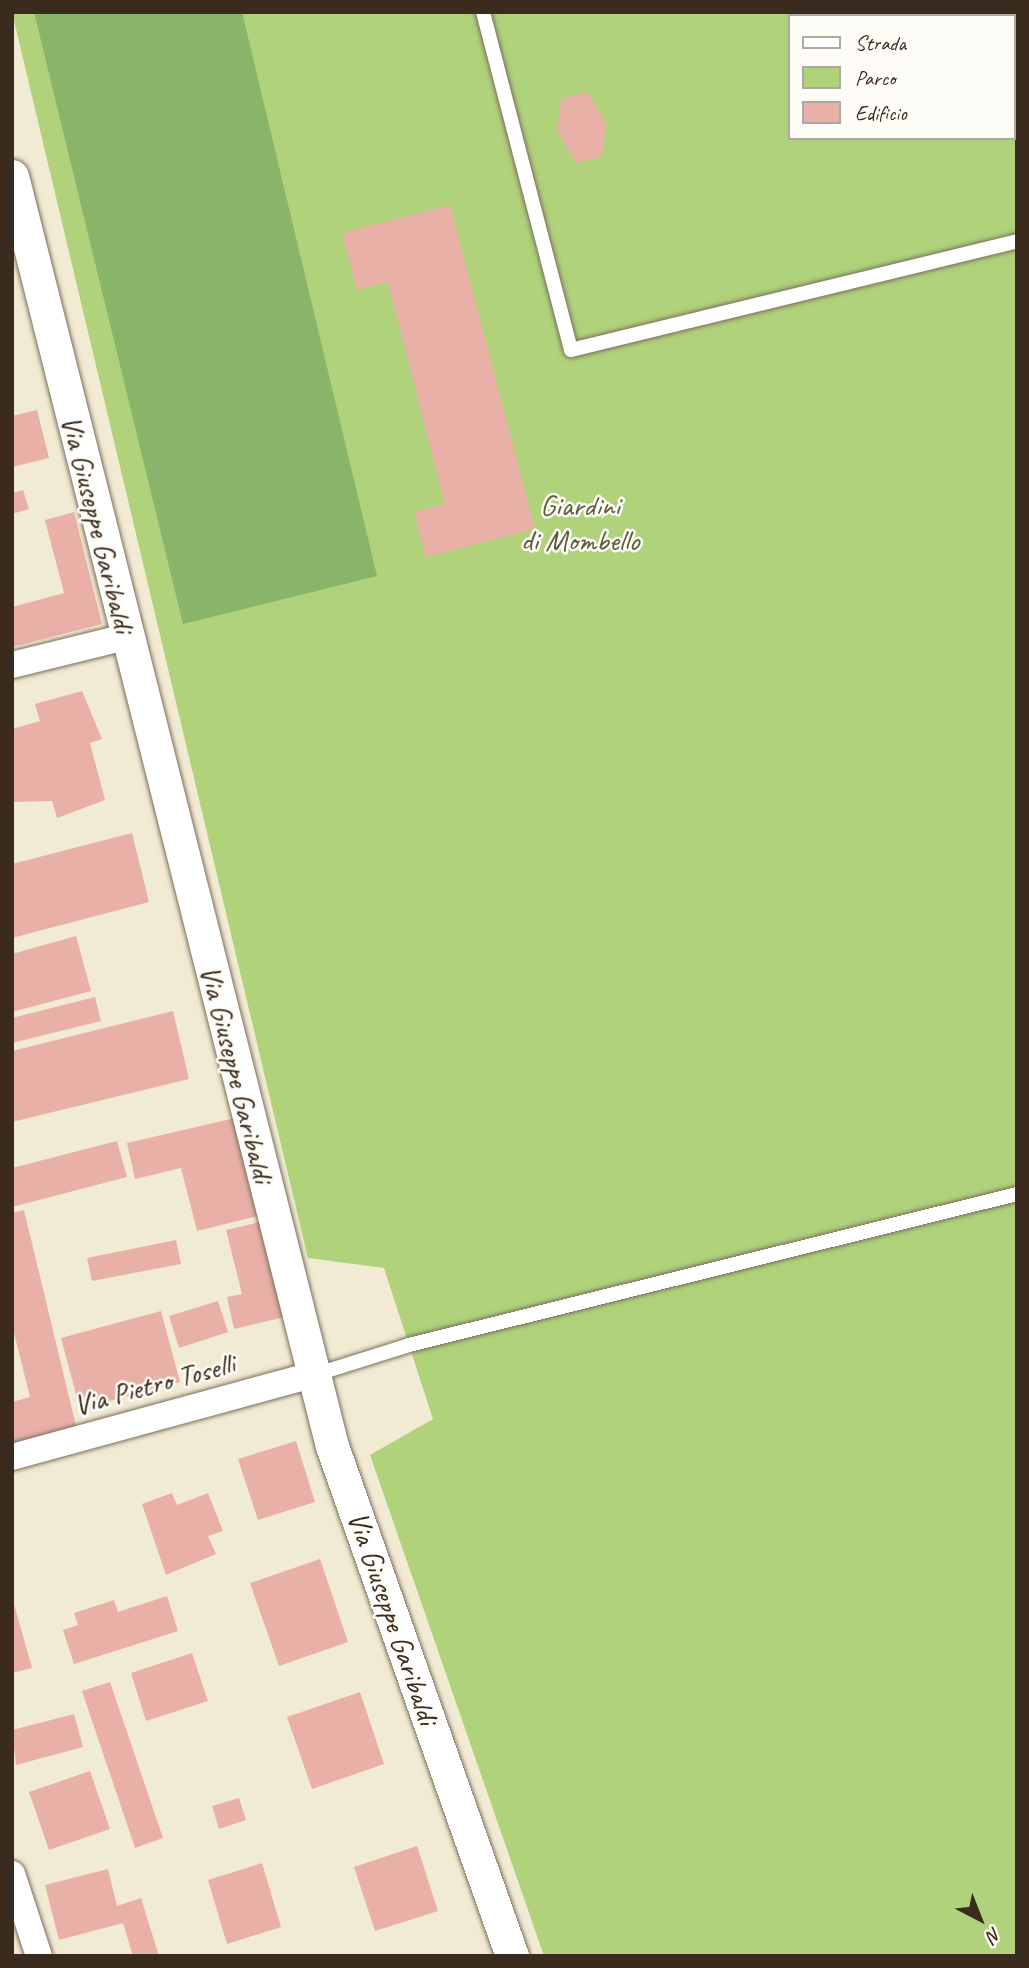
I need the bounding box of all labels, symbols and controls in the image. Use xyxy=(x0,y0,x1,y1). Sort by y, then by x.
legend xyxy=(788,14,1015,140)
text: Strada xyxy=(855,30,906,56)
text: Parco xyxy=(855,65,895,91)
text: Edificio xyxy=(855,100,907,126)
street label: Via Giuseppe Garibaldi xyxy=(54,412,142,636)
park label: Giardini di Mombello xyxy=(521,487,639,558)
street label: Via Giuseppe Garibaldi xyxy=(193,962,281,1186)
street label: Via Pietro Toselli xyxy=(70,1345,238,1423)
street label: Via Giuseppe Garibaldi xyxy=(340,1507,446,1729)
north arrow xyxy=(945,1884,1015,1954)
text: N xyxy=(982,1922,1006,1947)

